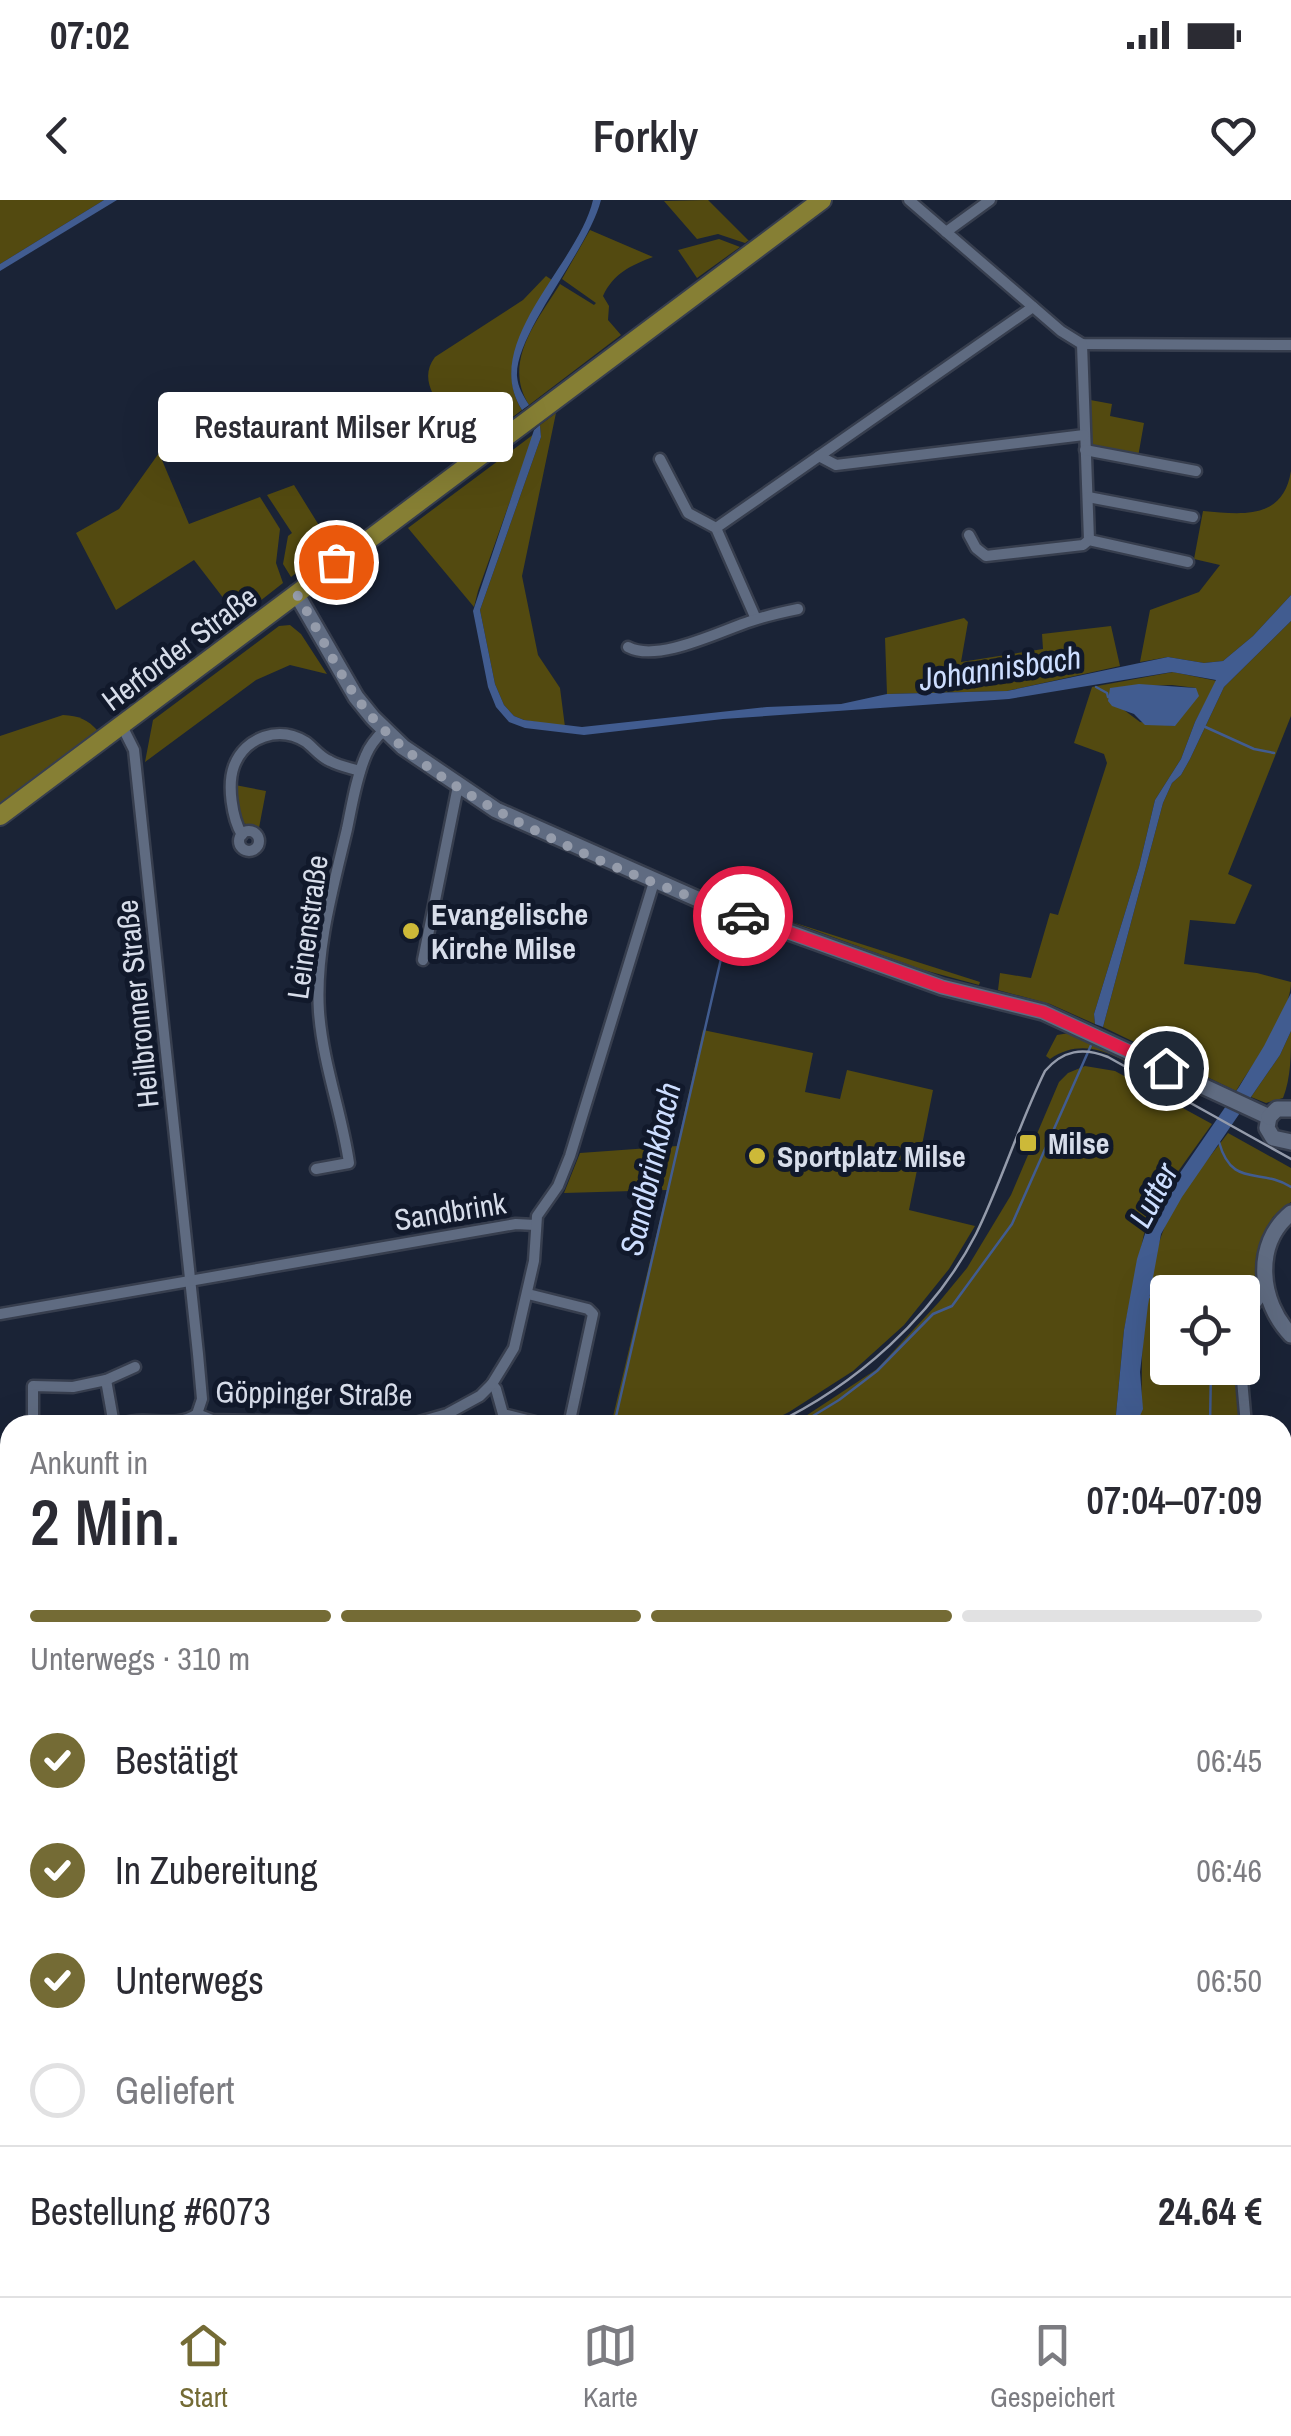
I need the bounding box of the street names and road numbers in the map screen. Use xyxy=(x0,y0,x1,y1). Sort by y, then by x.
street label: Herforder Straße xyxy=(93,576,265,720)
street label: Leinenstraße xyxy=(277,852,337,1002)
street label: Heilbronner Straße xyxy=(106,898,168,1110)
street label: Sandbrink xyxy=(391,1182,509,1240)
street label: Göppinger Straße xyxy=(215,1371,413,1415)

